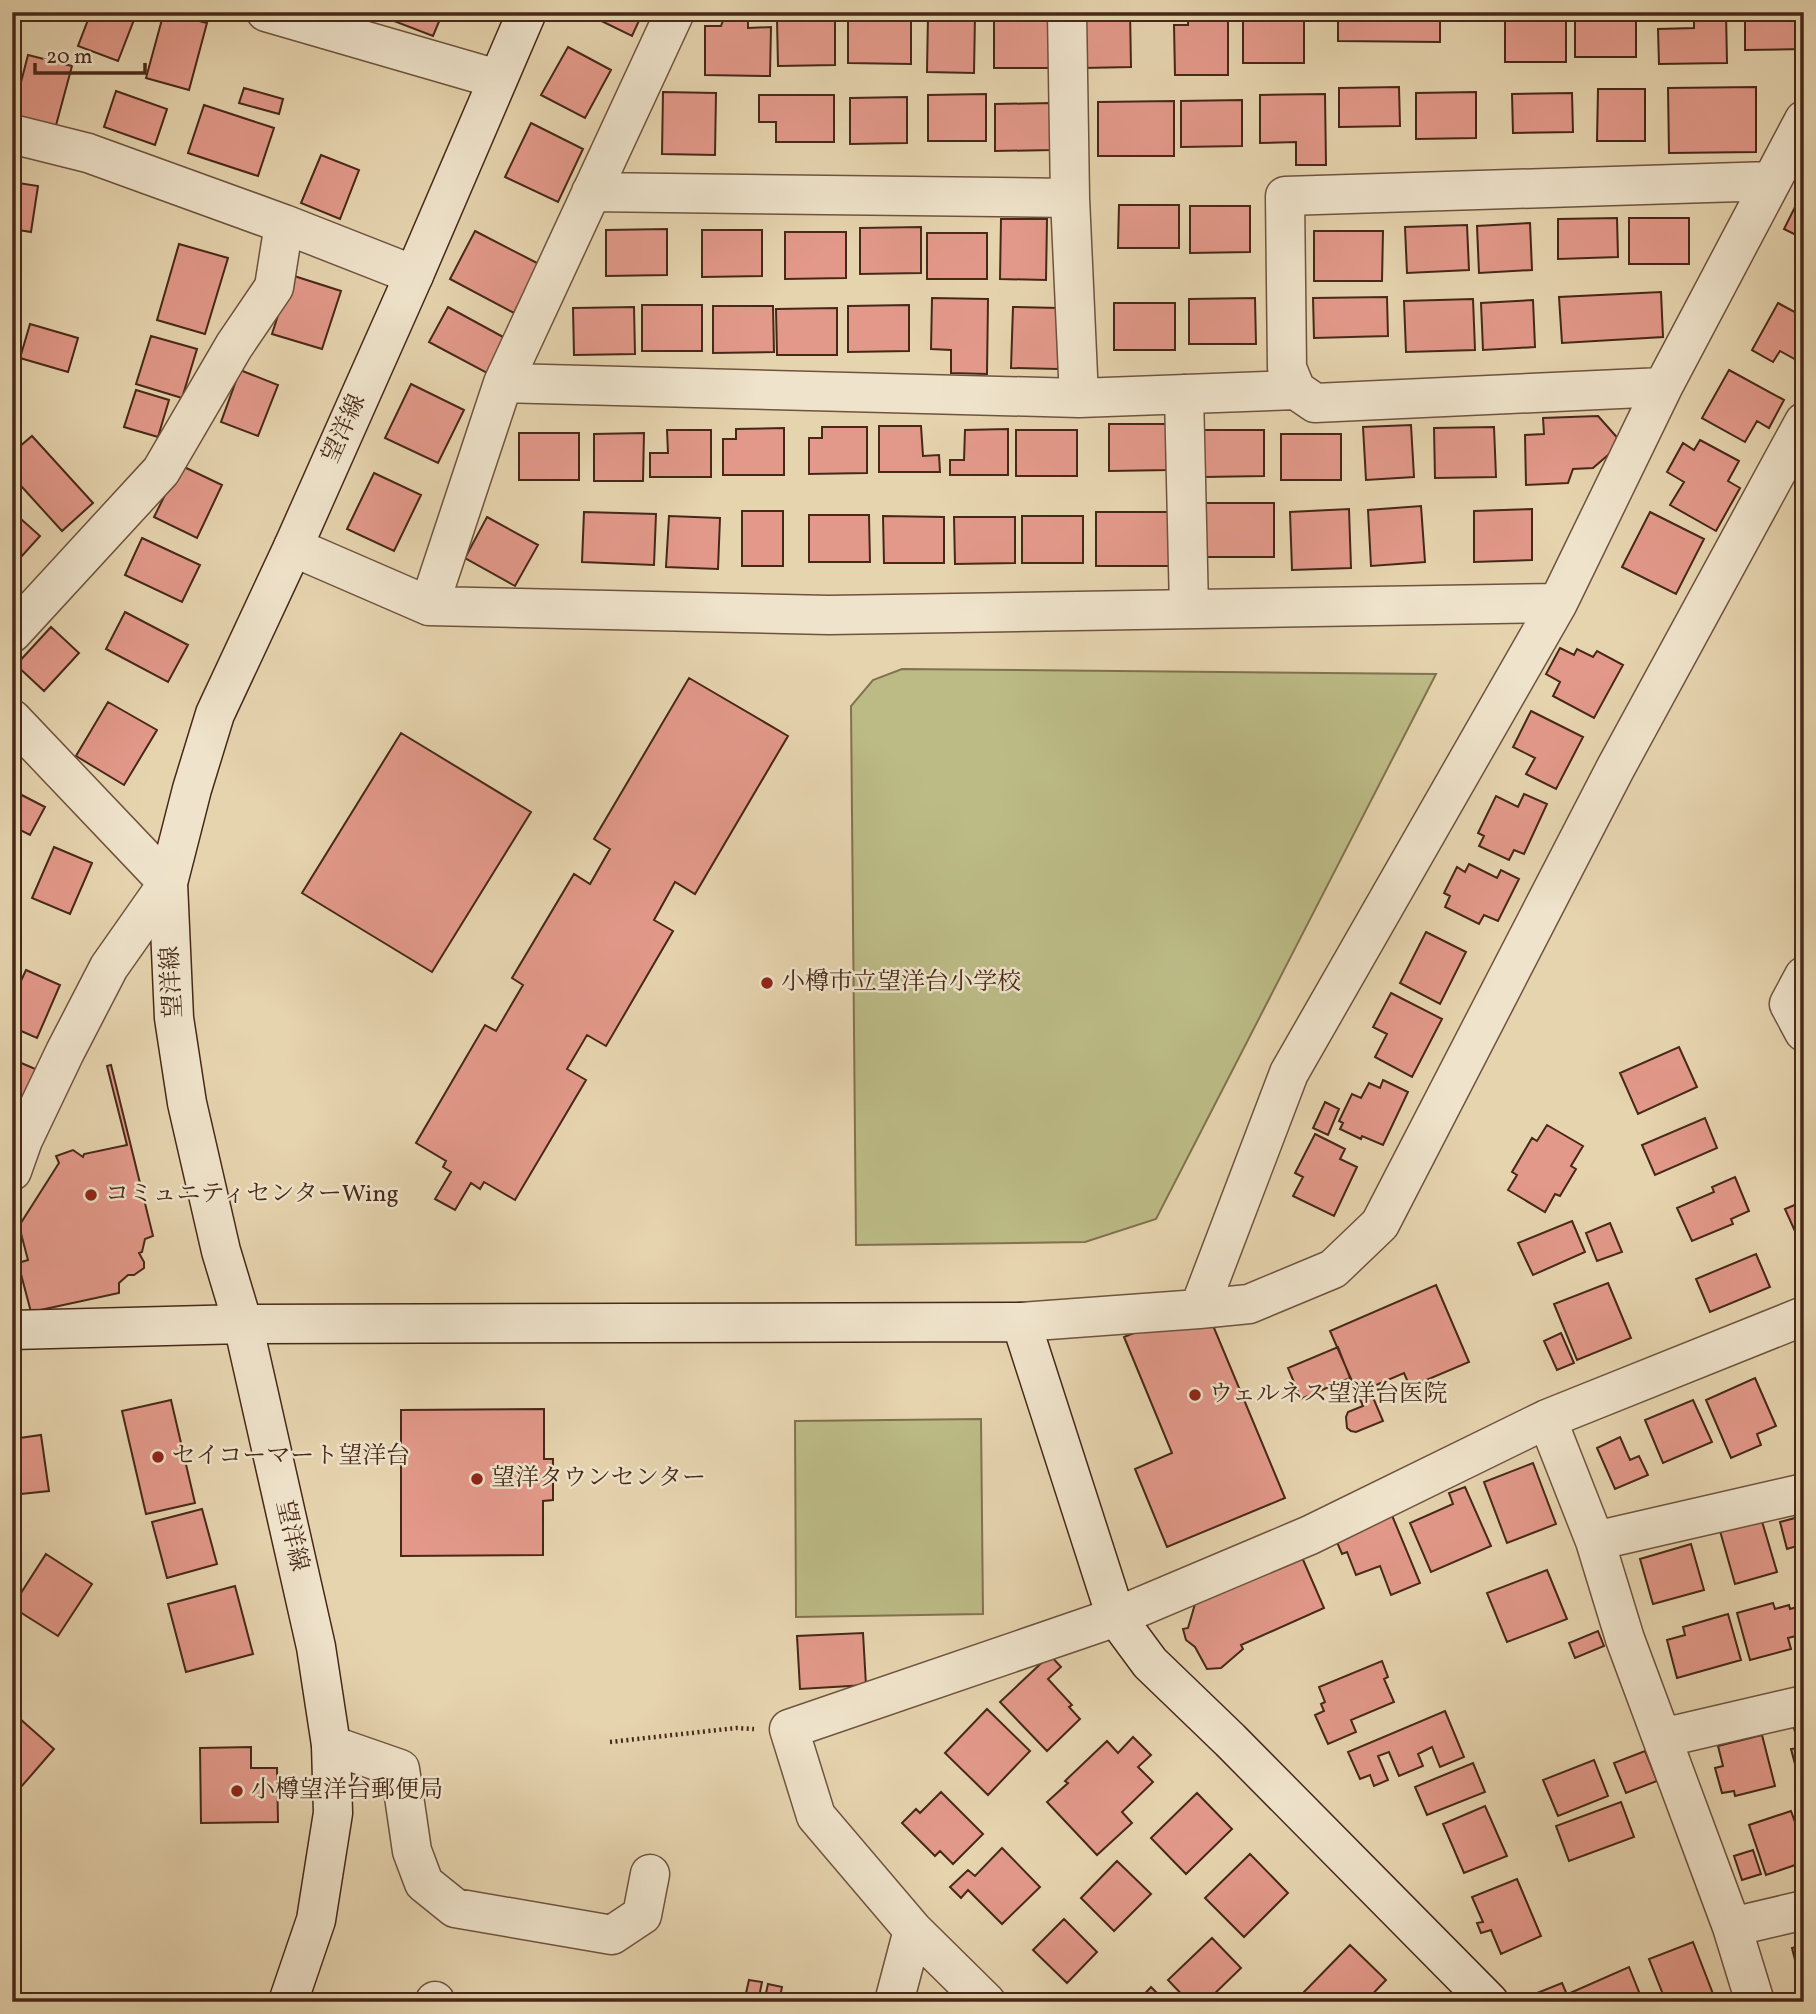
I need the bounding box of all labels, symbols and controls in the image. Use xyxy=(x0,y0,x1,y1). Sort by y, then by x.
scale bar xyxy=(35,32,145,76)
text: 20 m xyxy=(46,43,92,72)
street label: 望洋線 xyxy=(315,389,375,469)
street label: 望洋線 xyxy=(154,945,192,1019)
place label: 小樽市立望洋台小学校 xyxy=(781,966,1021,1000)
marker: 小樽市立望洋台小学校 xyxy=(759,975,775,991)
place label: コミュニティセンターWing xyxy=(105,1178,399,1212)
marker: コミュニティセンターWing xyxy=(83,1187,99,1203)
place label: ウェルネス望洋台医院 xyxy=(1209,1378,1447,1412)
marker: ウェルネス望洋台医院 xyxy=(1187,1387,1203,1403)
place label: セイコーマート望洋台 xyxy=(172,1440,410,1474)
marker: セイコーマート望洋台 xyxy=(150,1449,166,1465)
place label: 望洋タウンセンター xyxy=(491,1462,706,1496)
marker: 望洋タウンセンター xyxy=(469,1471,485,1487)
street label: 望洋線 xyxy=(266,1497,316,1575)
place label: 小樽望洋台郵便局 xyxy=(251,1774,443,1808)
marker: 小樽望洋台郵便局 xyxy=(229,1783,245,1799)

